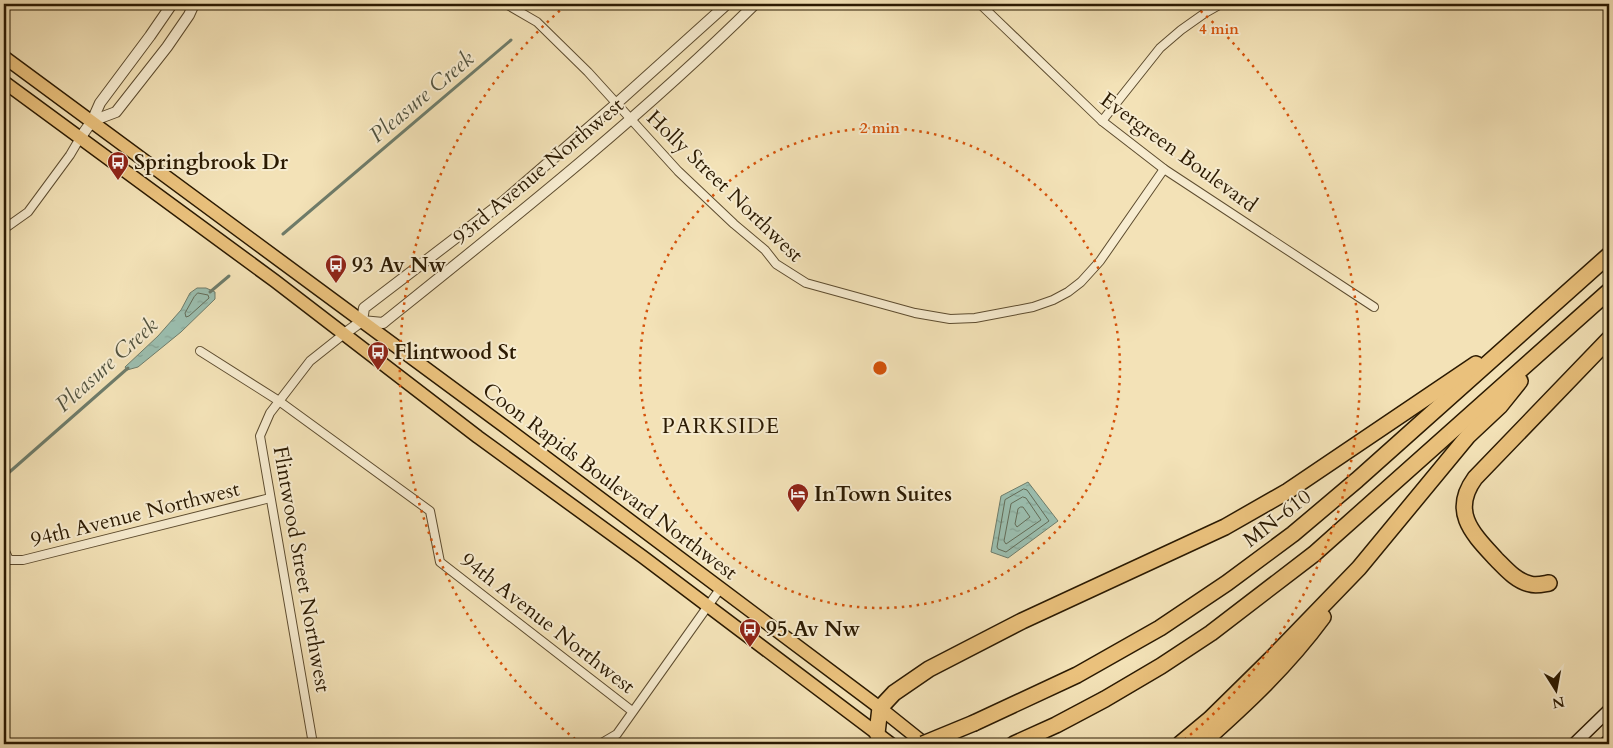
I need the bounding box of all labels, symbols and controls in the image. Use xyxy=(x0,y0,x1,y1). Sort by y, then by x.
text: 4 min xyxy=(1199,19,1239,39)
water label: Pleasure Creek xyxy=(363,44,481,150)
street label: Evergreen Boulevard xyxy=(1094,86,1263,219)
street label: 93rd Avenue Northwest xyxy=(447,91,630,252)
street label: Holly Street Northwest xyxy=(640,104,810,269)
text: 2 min xyxy=(860,118,900,138)
place label: Springbrook Dr xyxy=(134,148,289,177)
bus stop icon: Springbrook Dr xyxy=(106,150,130,181)
place label: 93 Av Nw xyxy=(352,251,447,280)
bus stop icon: 93 Av Nw xyxy=(324,253,348,284)
water label: Pleasure Creek xyxy=(49,310,165,419)
place label: Flintwood St xyxy=(394,338,517,367)
bus stop icon: Flintwood St xyxy=(366,340,390,371)
centre of rings xyxy=(871,359,889,377)
street label: Coon Rapids Boulevard Northwest xyxy=(476,376,743,587)
district label: PARKSIDE xyxy=(662,411,780,441)
street label: Flintwood Street Northwest xyxy=(266,444,338,695)
street label: 94th Avenue Northwest xyxy=(28,474,243,554)
place label: InTown Suites xyxy=(814,480,952,509)
hotel icon: InTown Suites xyxy=(786,482,810,513)
street label: MN-610 xyxy=(1237,483,1317,554)
street label: 94th Avenue Northwest xyxy=(454,546,641,701)
place label: 95 Av Nw xyxy=(766,615,861,644)
bus stop icon: 95 Av Nw xyxy=(738,617,762,648)
north arrow xyxy=(1530,666,1580,716)
text: N xyxy=(1551,692,1566,713)

